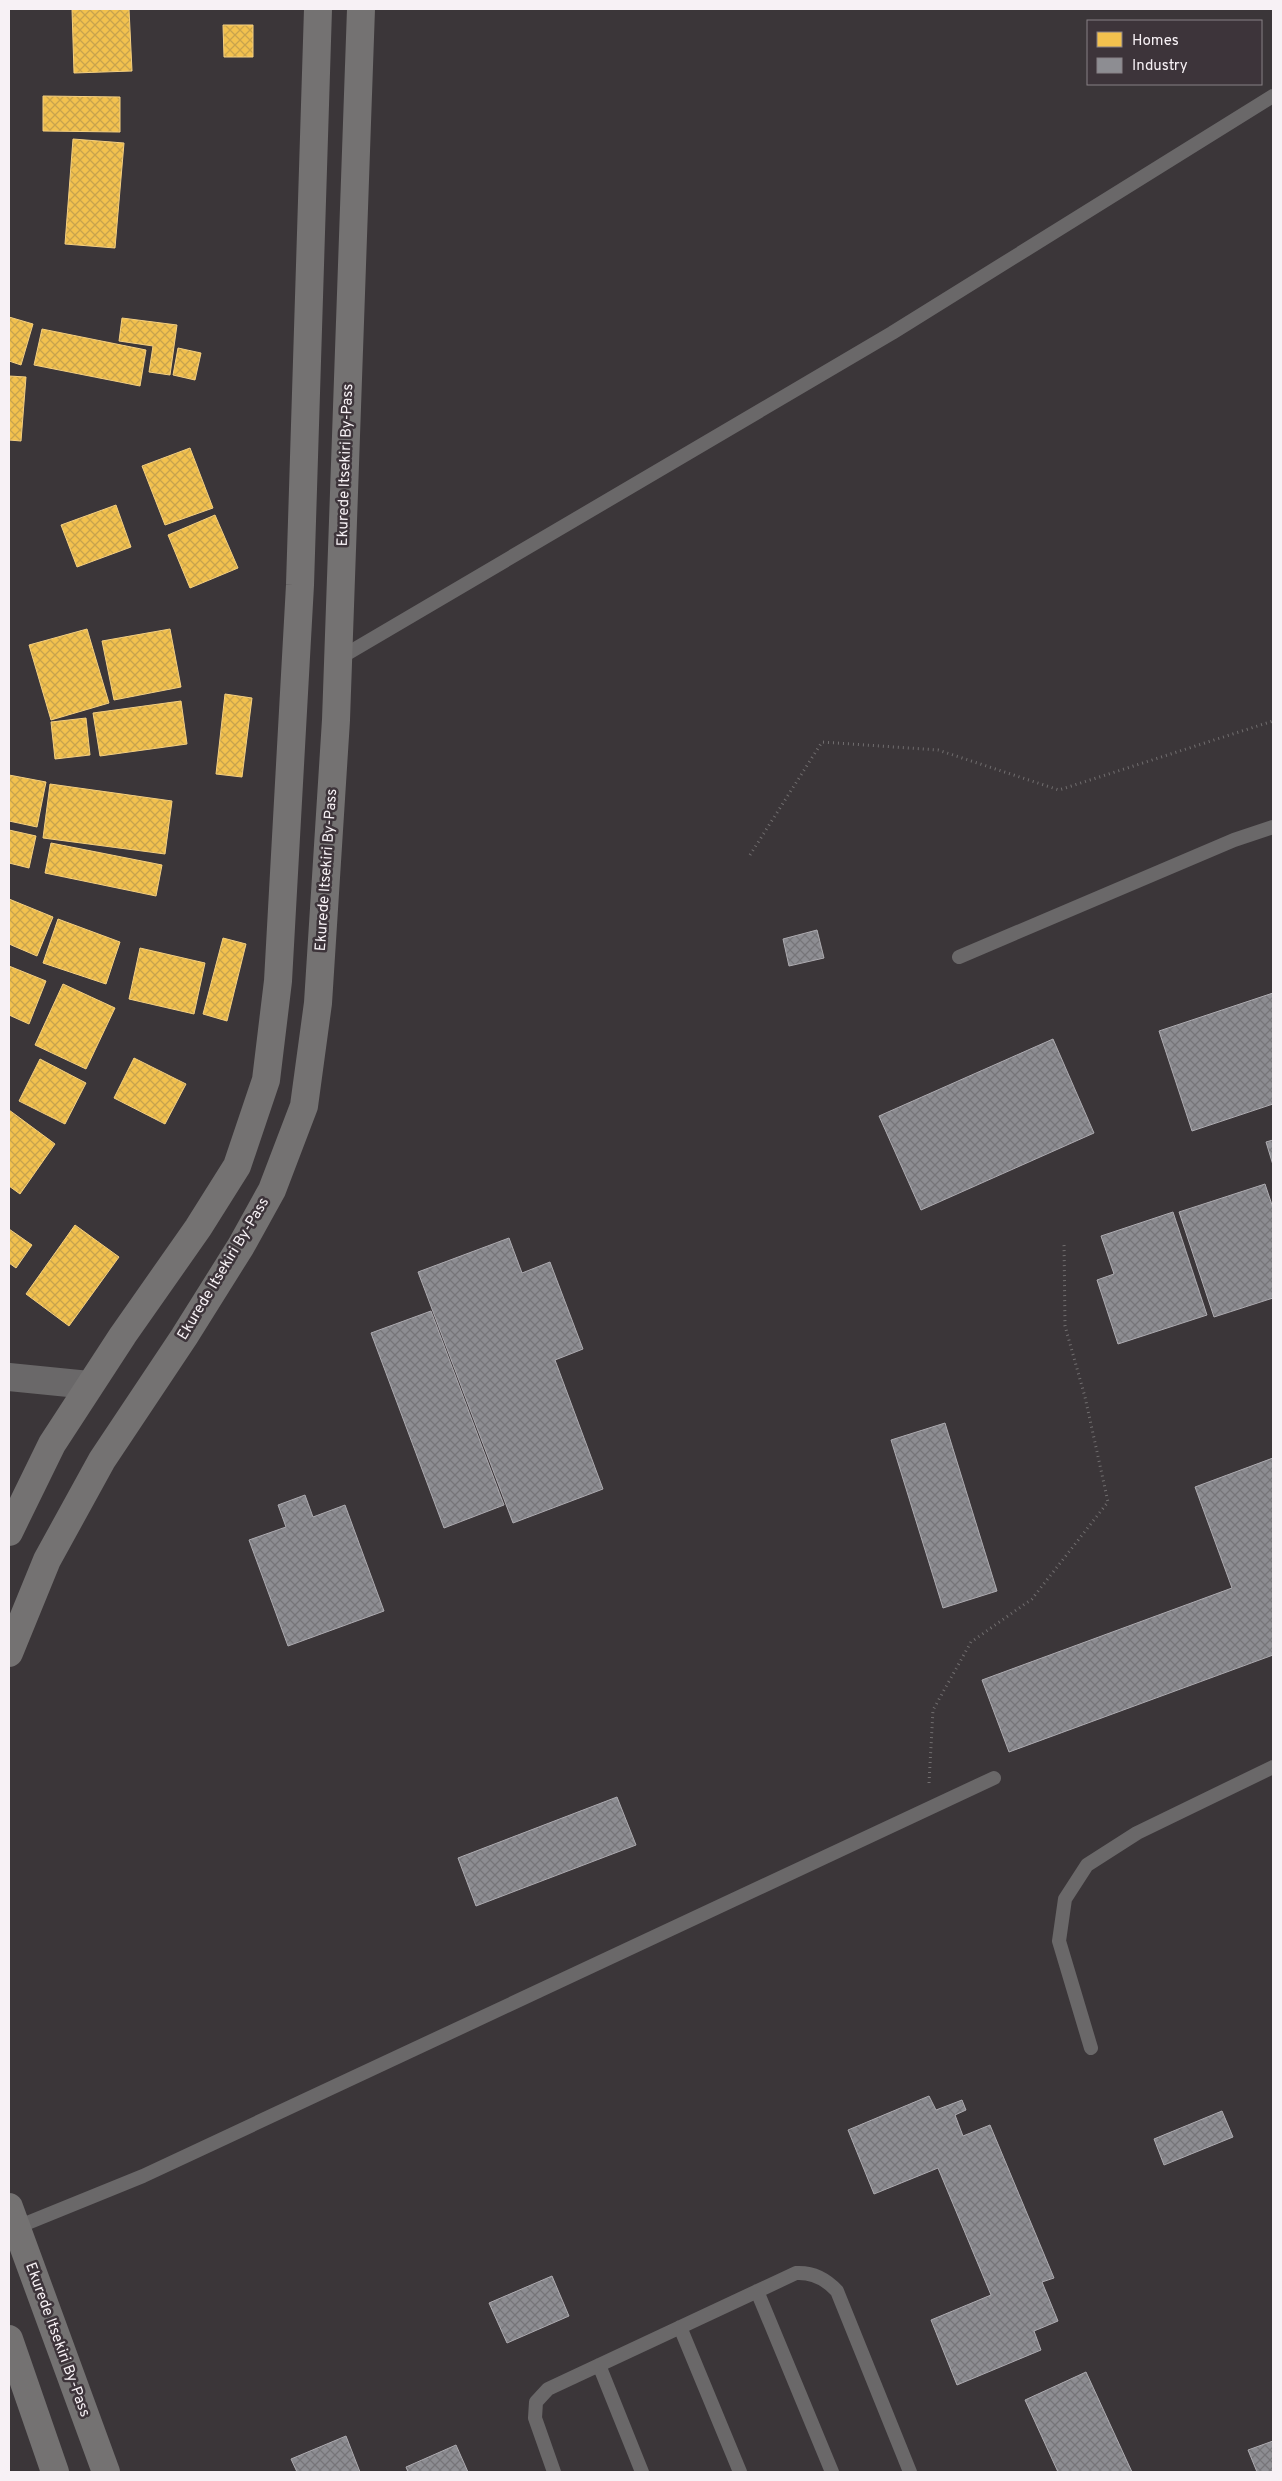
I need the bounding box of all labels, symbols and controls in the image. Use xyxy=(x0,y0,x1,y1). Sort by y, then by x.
legend xyxy=(1087,20,1262,85)
text: Homes xyxy=(1132,32,1179,51)
text: Industry xyxy=(1132,57,1188,76)
street label: Ekurede Itsekiri By-Pass xyxy=(334,383,358,547)
street label: Ekurede Itsekiri By-Pass xyxy=(312,788,342,952)
street label: Ekurede Itsekiri By-Pass xyxy=(174,1194,274,1344)
street label: Ekurede Itsekiri By-Pass xyxy=(20,2260,94,2420)

